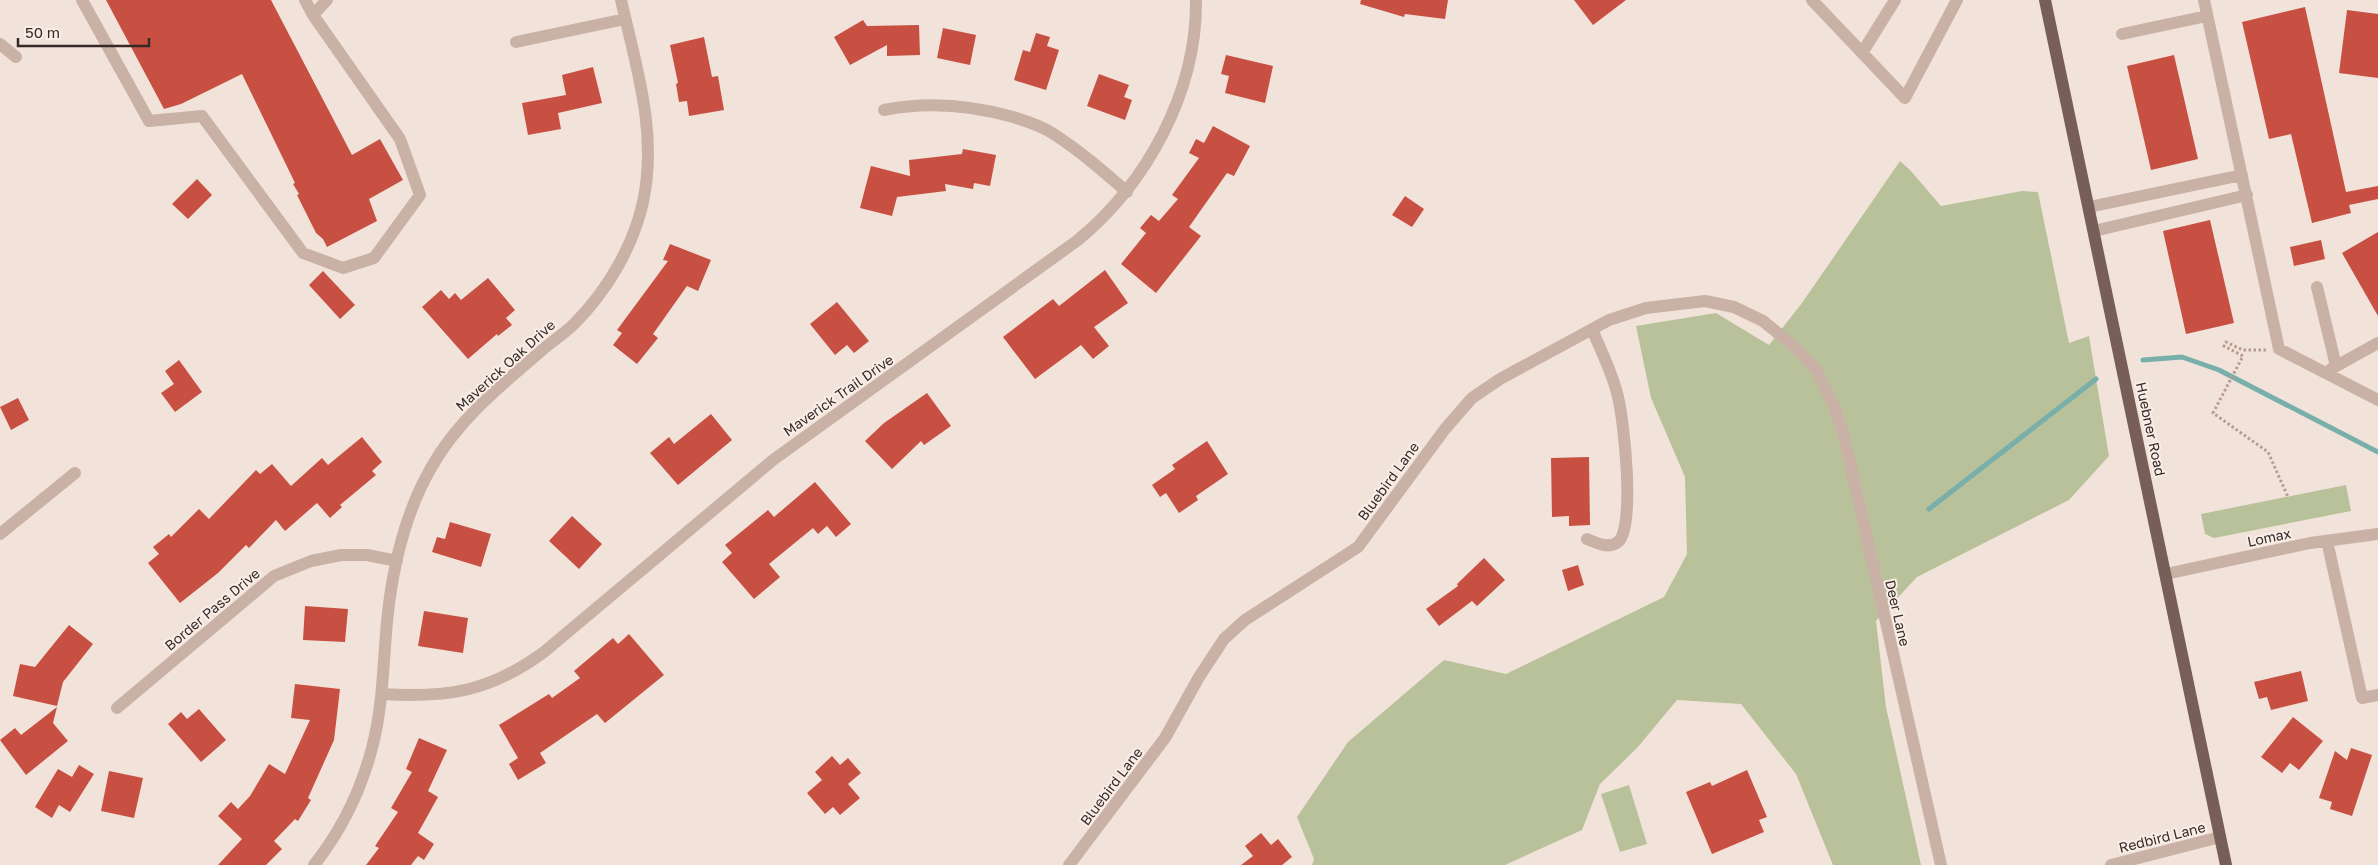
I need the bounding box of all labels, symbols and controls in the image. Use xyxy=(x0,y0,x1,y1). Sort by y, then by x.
scale bar xyxy=(18,15,149,47)
text: 50 m xyxy=(25,23,60,41)
street label: Maverick Oak Drive xyxy=(452,316,558,414)
street label: Maverick Trail Drive xyxy=(780,351,896,439)
street label: Huebner Road xyxy=(2133,380,2169,478)
street label: Bluebird Lane xyxy=(1354,438,1422,524)
street label: Lomax xyxy=(2246,524,2293,550)
street label: Border Pass Drive xyxy=(161,564,263,654)
street label: Deer Lane xyxy=(1882,578,1914,648)
street label: Bluebird Lane xyxy=(1076,744,1146,828)
street label: Redbird Lane xyxy=(2117,818,2207,856)

